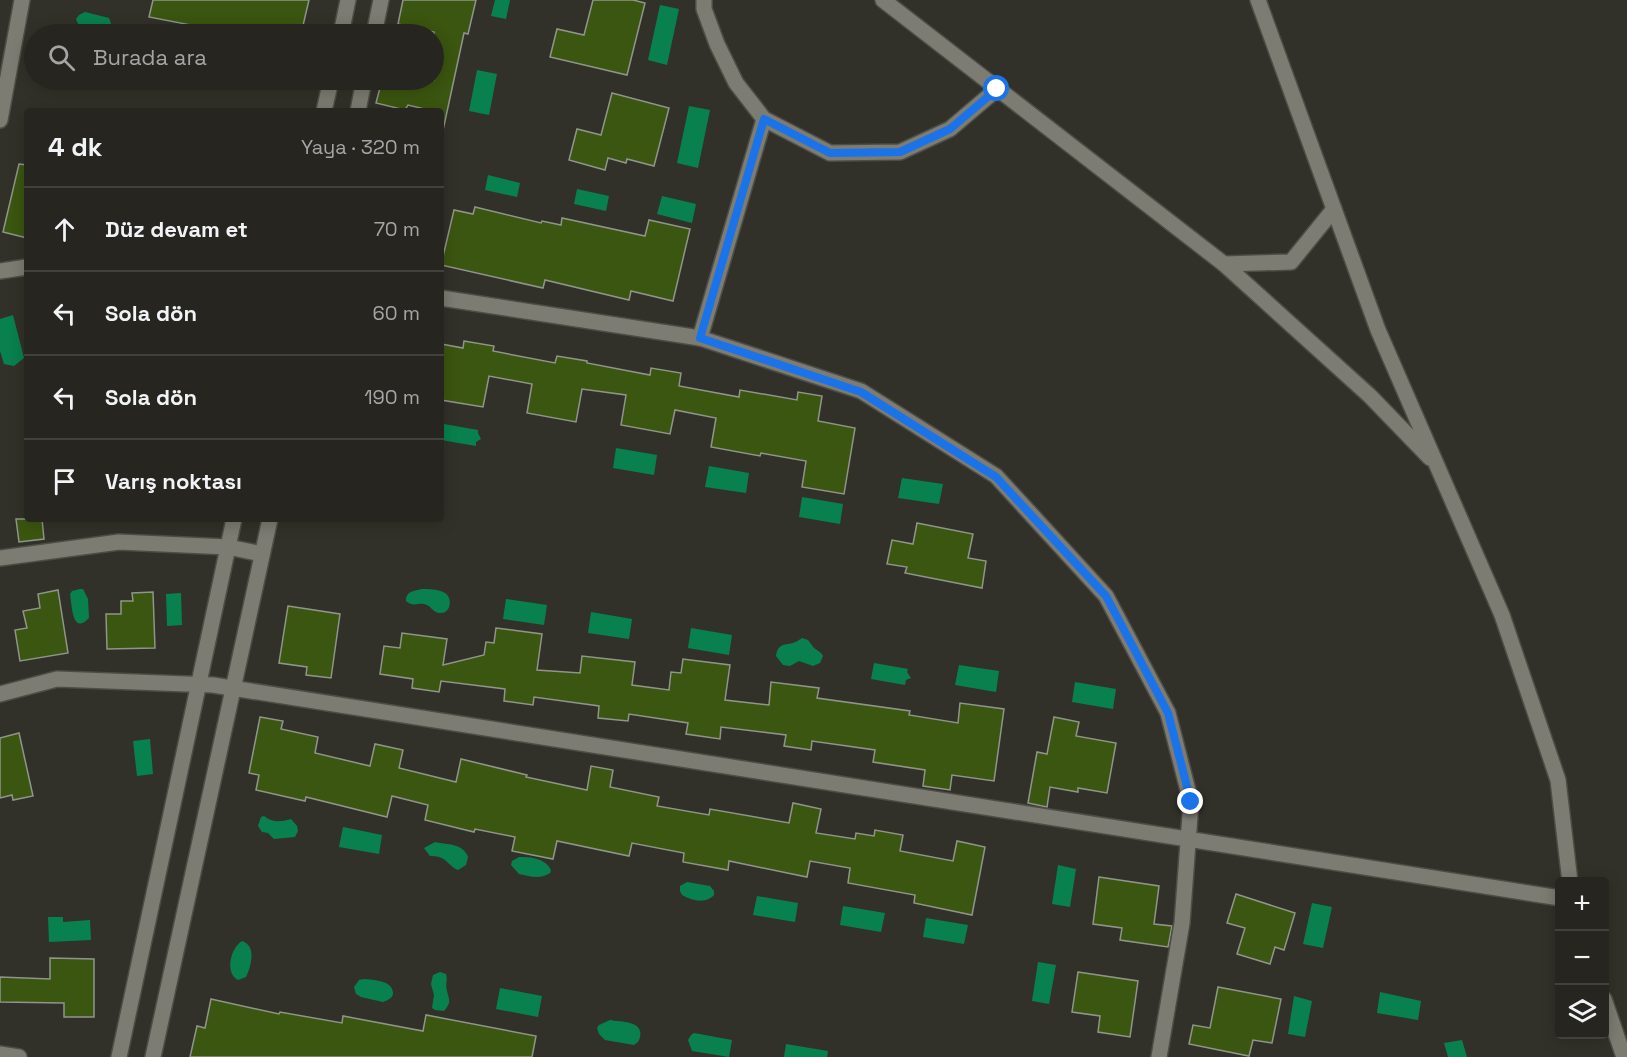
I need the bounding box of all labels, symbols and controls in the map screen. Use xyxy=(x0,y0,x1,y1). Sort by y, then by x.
search box xyxy=(24,24,444,90)
icon: search xyxy=(45,41,78,74)
text: Burada ara xyxy=(93,43,207,71)
route start xyxy=(983,75,1009,101)
text: 4 dk xyxy=(48,130,102,164)
text: Yaya · 320 m xyxy=(301,134,420,160)
icon: ahead xyxy=(48,213,81,246)
text: Düz devam et xyxy=(105,215,248,243)
text: 70 m xyxy=(374,216,420,242)
icon: left xyxy=(48,297,81,330)
text: Sola dön xyxy=(105,299,197,327)
text: 60 m xyxy=(373,300,420,326)
icon: left xyxy=(48,381,81,414)
text: Sola dön xyxy=(105,383,197,411)
text: 190 m xyxy=(364,384,420,410)
icon: arrive xyxy=(48,465,81,498)
text: Varış noktası xyxy=(105,467,242,495)
route end xyxy=(1177,788,1203,814)
map controls xyxy=(1555,877,1609,1039)
button: + xyxy=(1555,877,1609,931)
button: − xyxy=(1555,931,1609,985)
button: layers xyxy=(1555,985,1609,1039)

